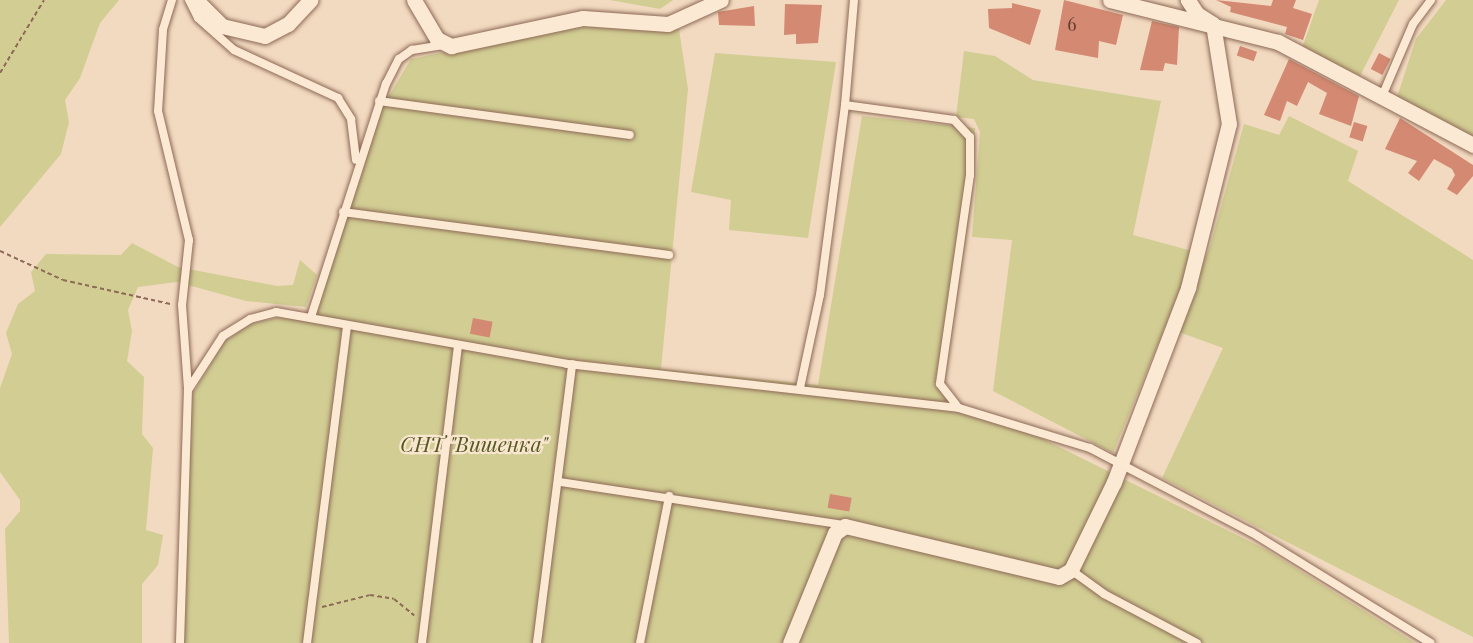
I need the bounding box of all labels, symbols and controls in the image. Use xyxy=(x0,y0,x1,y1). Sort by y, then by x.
house number: 6 xyxy=(1067,13,1077,35)
park label: СНТ "Вишенка" xyxy=(400,430,548,456)

